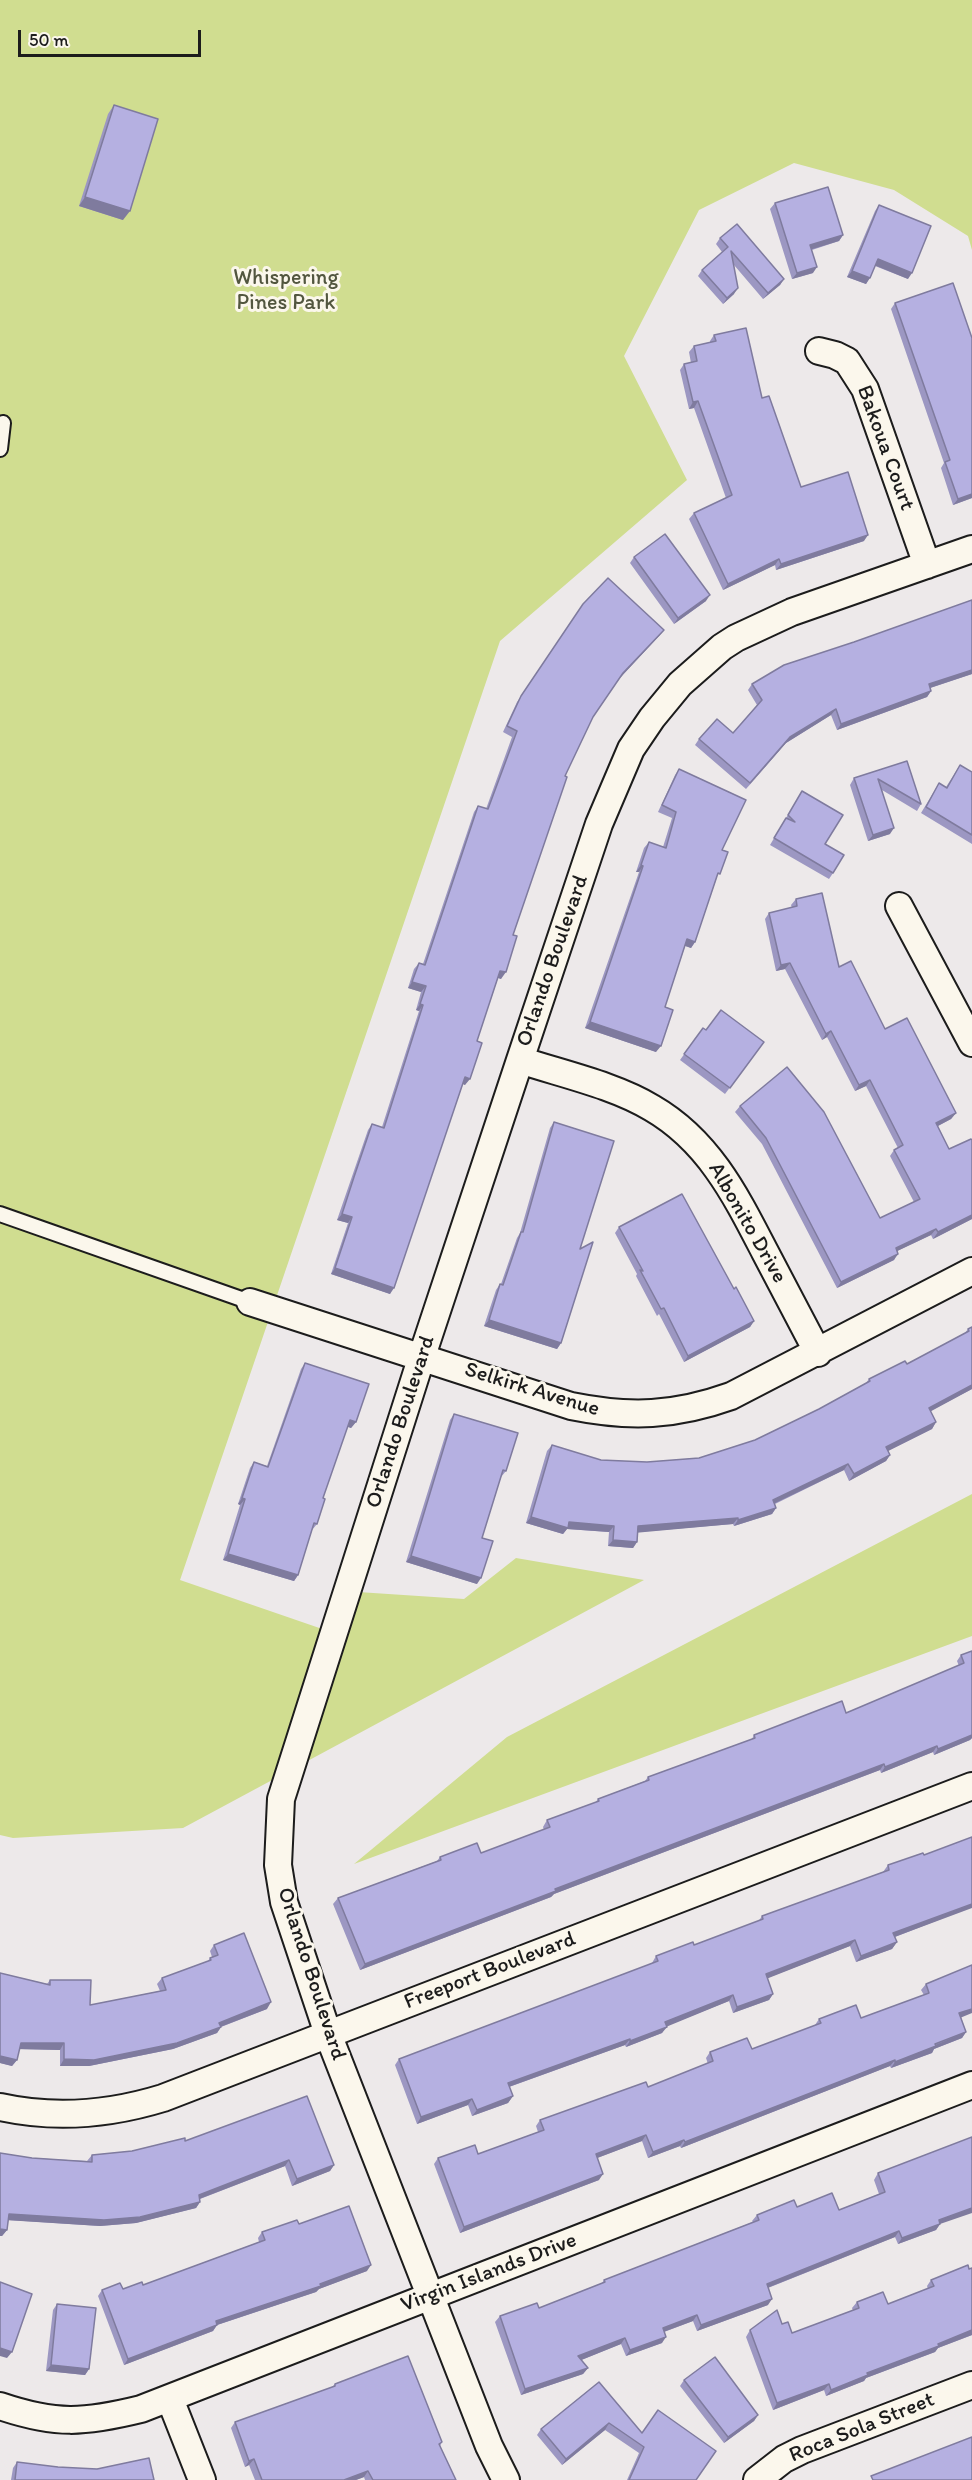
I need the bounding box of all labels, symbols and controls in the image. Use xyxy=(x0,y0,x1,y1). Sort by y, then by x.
scale bar xyxy=(21,18,204,56)
text: 50 m xyxy=(29,29,69,51)
park label: Whispering Pines Park xyxy=(233,265,339,316)
street label: Bakoua Court xyxy=(850,382,920,514)
street label: Orlando Boulevard xyxy=(511,872,595,1050)
street label: Albonito Drive xyxy=(702,1158,792,1288)
street label: Orlando Boulevard xyxy=(361,1332,441,1512)
street label: Selkirk Avenue xyxy=(461,1357,603,1423)
street label: Orlando Boulevard xyxy=(271,1884,351,2064)
street label: Freeport Boulevard xyxy=(401,1926,579,2016)
street label: Virgin Islands Drive xyxy=(397,2227,581,2319)
street label: Roca Sola Street xyxy=(786,2387,938,2469)

